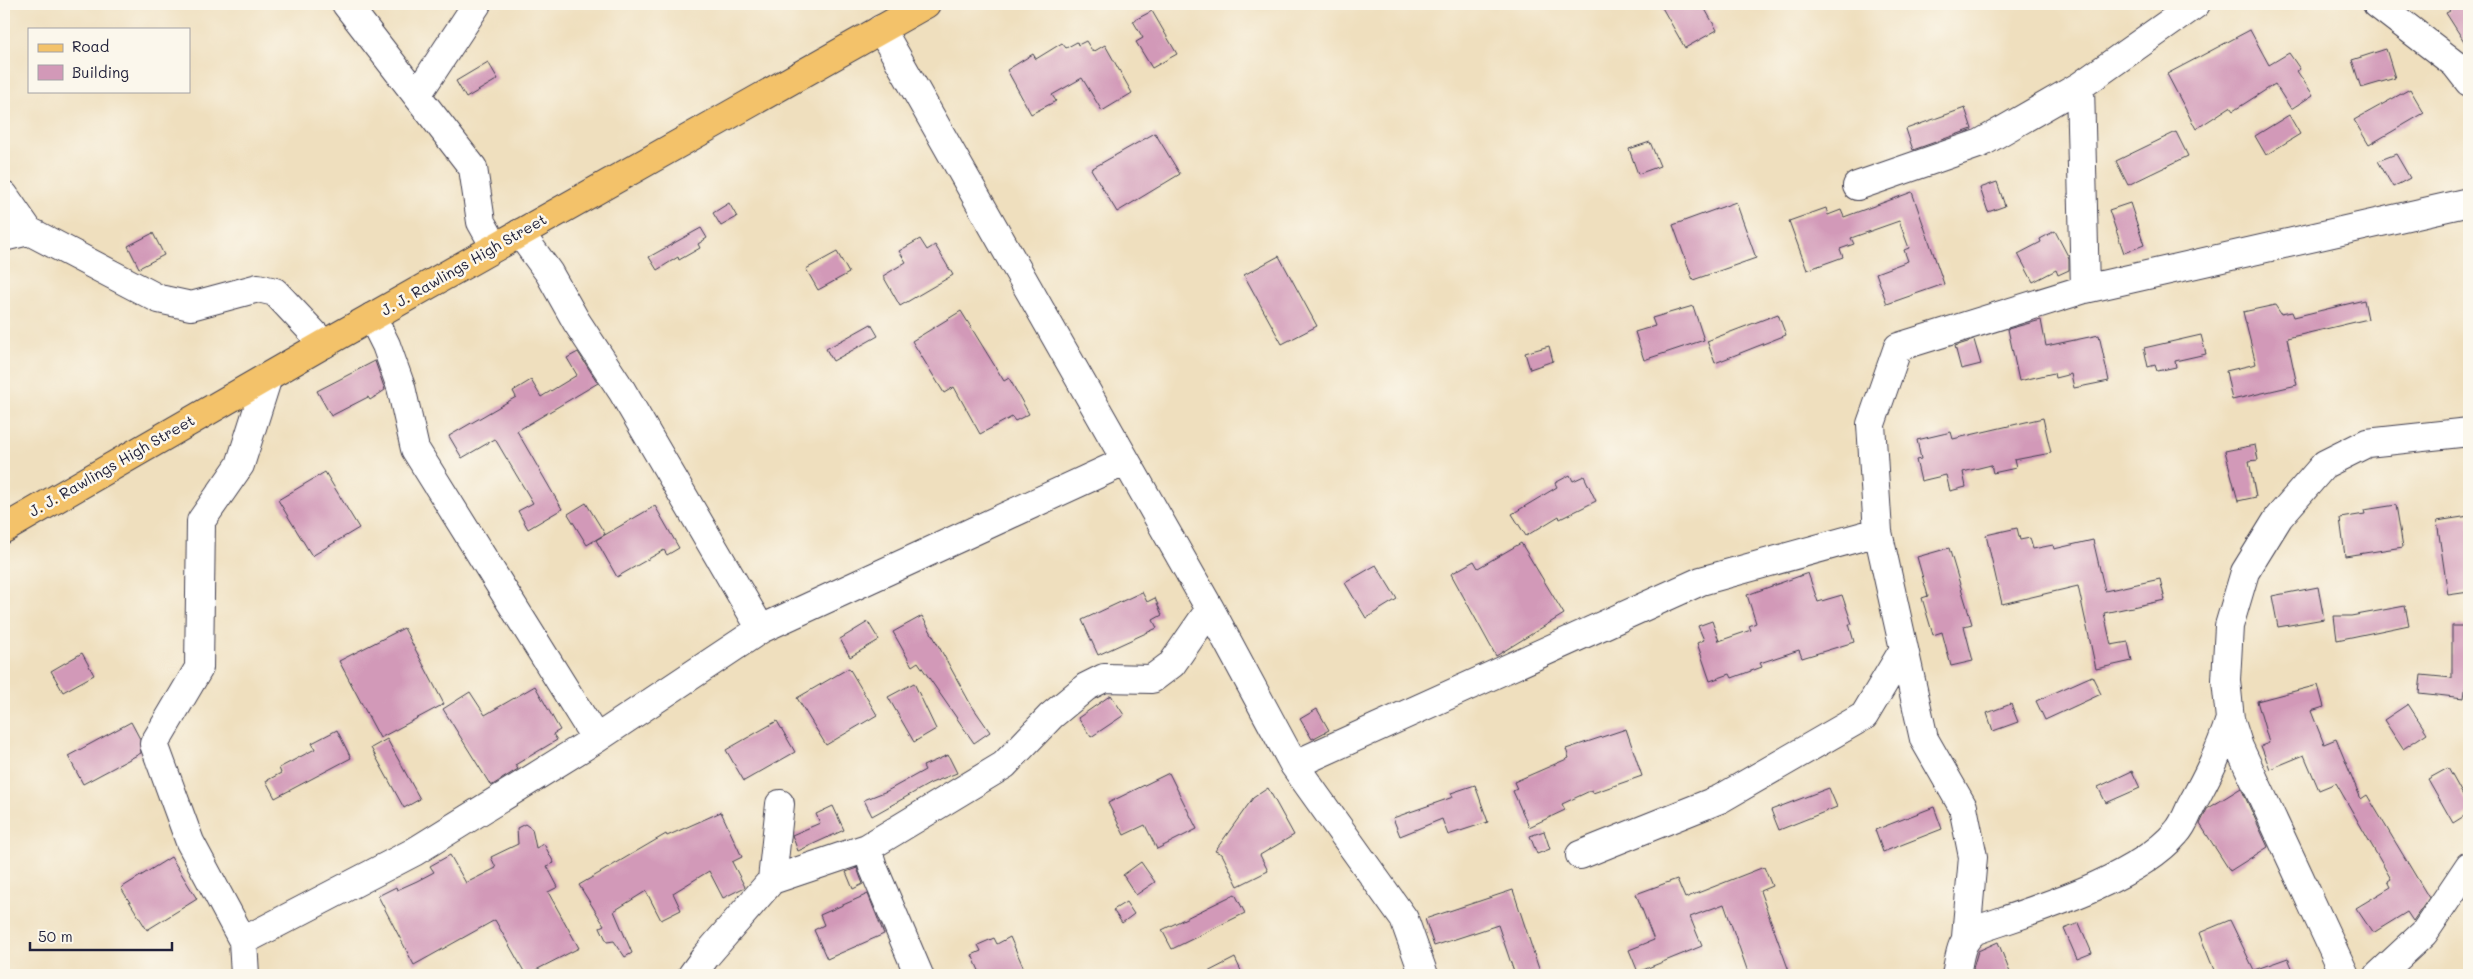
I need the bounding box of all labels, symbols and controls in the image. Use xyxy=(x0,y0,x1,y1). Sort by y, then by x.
legend xyxy=(28,28,190,92)
text: Road xyxy=(72,36,109,56)
text: Building xyxy=(72,62,129,82)
street label: J. J. Rawlings High Street xyxy=(377,208,550,320)
street label: J. J. Rawlings High Street xyxy=(25,409,198,521)
scale bar xyxy=(30,919,172,951)
text: 50 m xyxy=(38,926,73,946)

